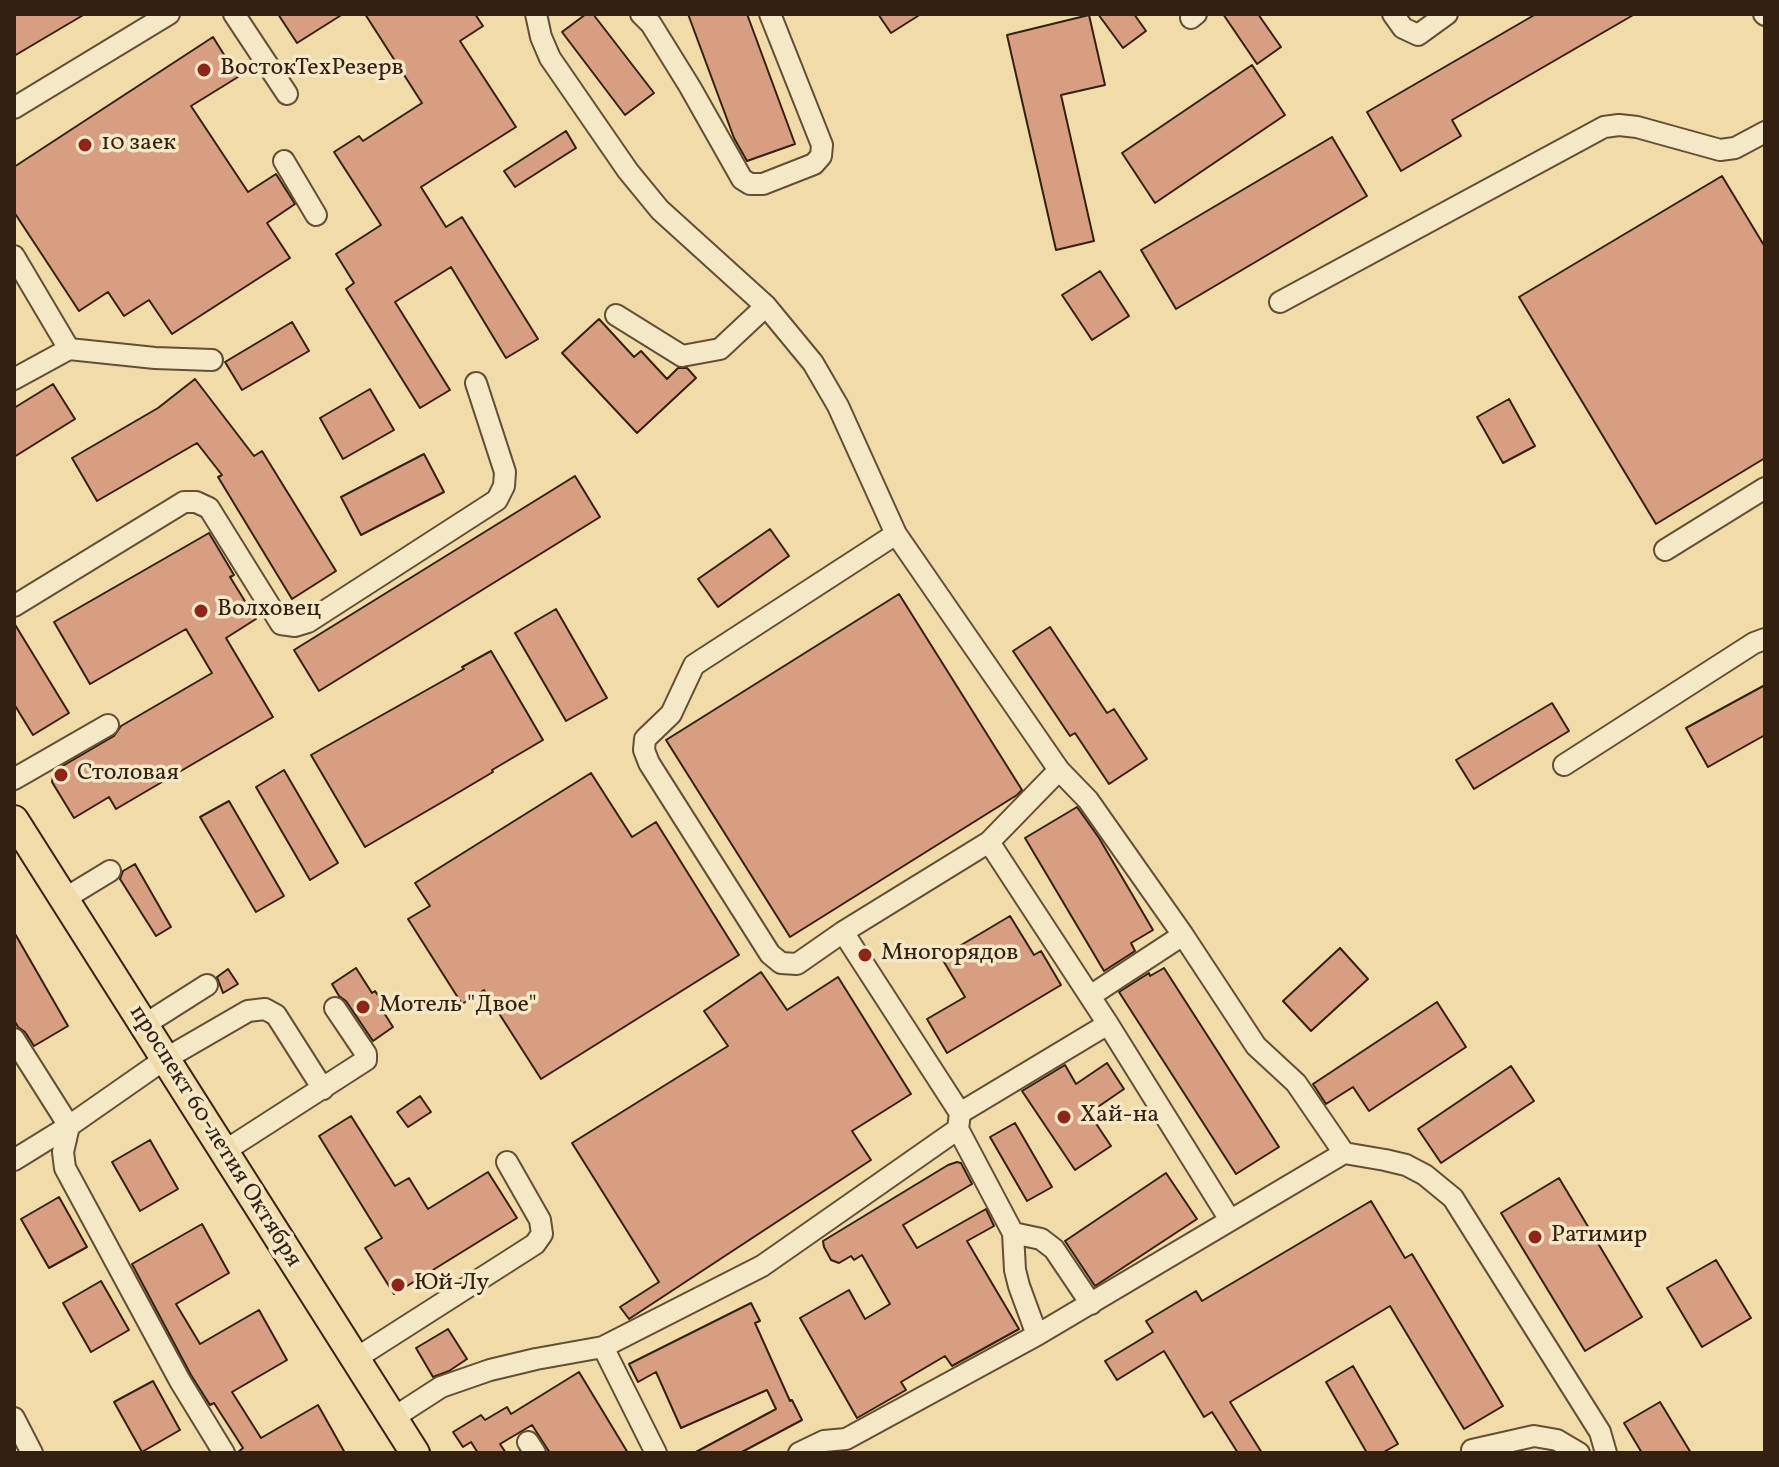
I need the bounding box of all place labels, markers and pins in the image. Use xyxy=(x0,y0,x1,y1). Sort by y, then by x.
place label: ВостокТехРезерв xyxy=(220,56,404,84)
marker: ВостокТехРезерв xyxy=(195,61,213,79)
place label: 10 заек xyxy=(101,131,176,159)
marker: 10 заек xyxy=(76,136,94,154)
place label: Волховец xyxy=(217,597,321,625)
marker: Волховец xyxy=(192,602,210,620)
place label: Столовая xyxy=(77,761,179,789)
marker: Столовая xyxy=(52,766,70,784)
place label: Многорядов xyxy=(881,941,1018,969)
marker: Многорядов xyxy=(856,946,874,964)
place label: Мотель "Двое" xyxy=(379,993,537,1021)
marker: Мотель "Двое" xyxy=(354,998,372,1016)
place label: Хай-на xyxy=(1080,1103,1159,1131)
marker: Хай-на xyxy=(1055,1108,1073,1126)
place label: Ратимир xyxy=(1551,1223,1647,1251)
marker: Ратимир xyxy=(1526,1228,1544,1246)
place label: Юй-Лу xyxy=(414,1271,489,1299)
marker: Юй-Лу xyxy=(389,1276,407,1294)

